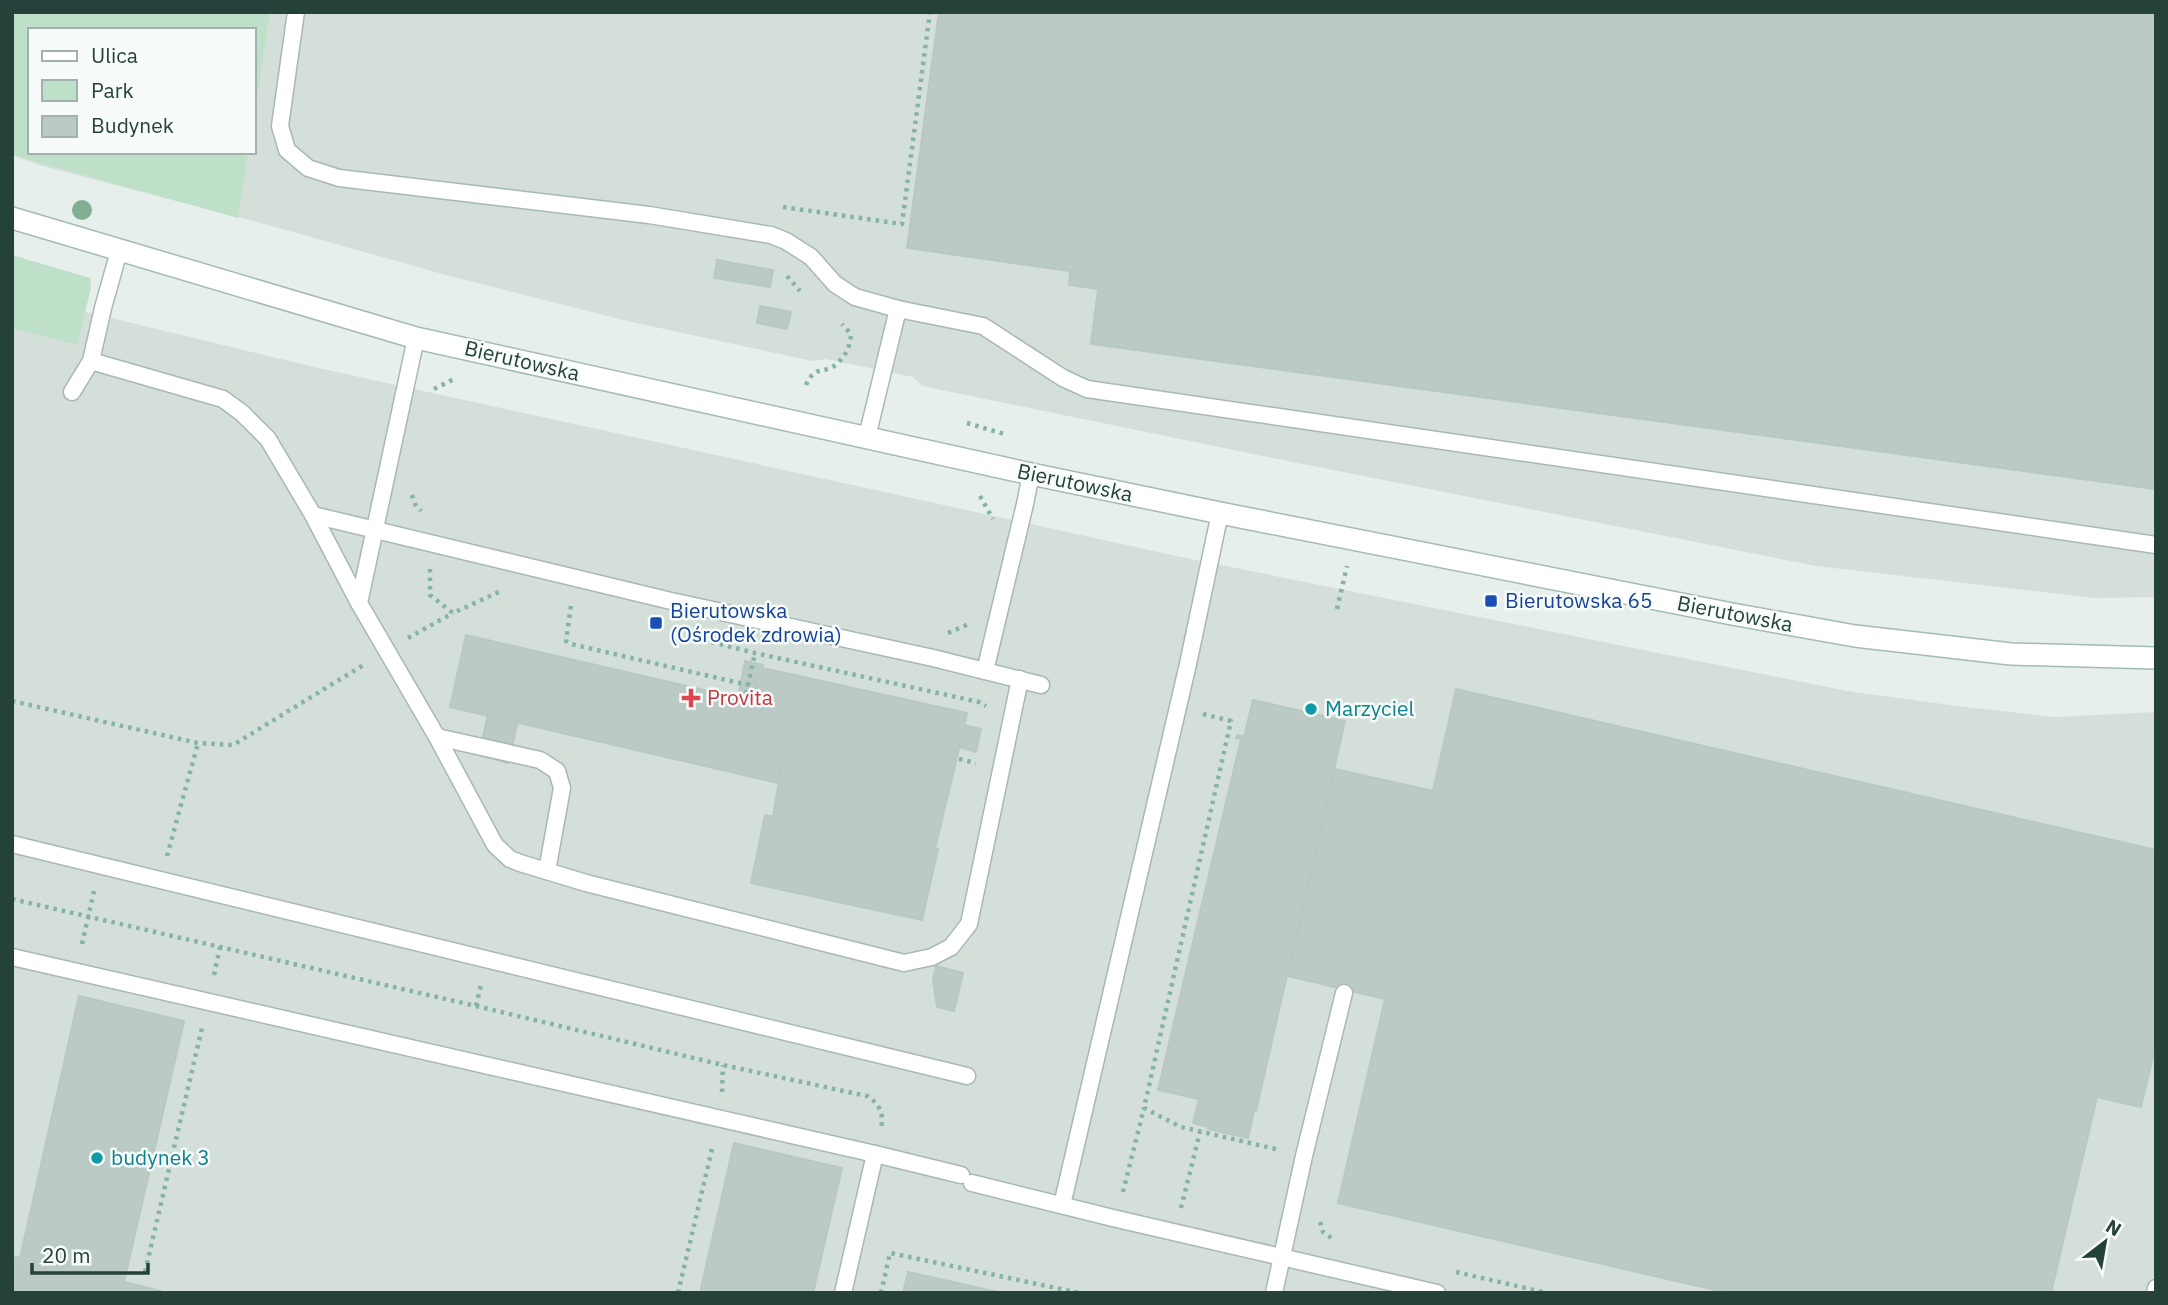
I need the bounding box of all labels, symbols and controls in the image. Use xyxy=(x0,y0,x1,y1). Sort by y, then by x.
legend xyxy=(28,28,256,154)
text: Ulica xyxy=(91,41,138,69)
text: Park xyxy=(91,76,134,104)
text: Budynek xyxy=(91,111,174,139)
street label: Bierutowska xyxy=(462,333,583,387)
street label: Bierutowska xyxy=(1015,456,1136,508)
place label: Bierutowska 65 xyxy=(1505,586,1653,614)
street label: Bierutowska xyxy=(1675,588,1796,638)
marker: Bierutowska 65 xyxy=(1483,593,1499,609)
place label: Bierutowska (Ośrodek zdrowia) xyxy=(670,596,842,648)
marker: Bierutowska (Ośrodek zdrowia) xyxy=(648,615,664,631)
place label: Provita xyxy=(707,683,773,711)
marker: Provita xyxy=(681,688,701,708)
place label: Marzyciel xyxy=(1325,694,1414,722)
marker: Marzyciel xyxy=(1303,701,1319,717)
place label: budynek 3 xyxy=(111,1143,210,1171)
marker: budynek 3 xyxy=(89,1150,105,1166)
north arrow xyxy=(2070,1207,2140,1277)
text: N xyxy=(2102,1214,2126,1241)
scale bar xyxy=(32,1232,147,1276)
text: 20 m xyxy=(42,1241,91,1269)

